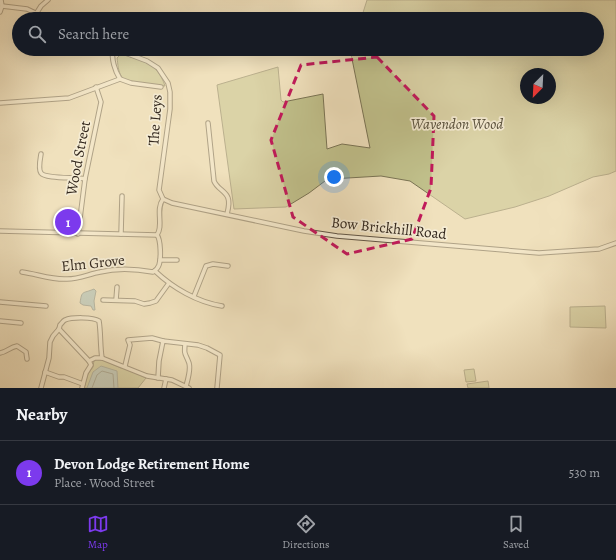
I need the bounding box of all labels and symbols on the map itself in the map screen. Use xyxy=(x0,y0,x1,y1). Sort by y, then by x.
north arrow xyxy=(520,68,556,104)
street label: The Leys xyxy=(143,94,167,146)
park label: Wavendon Wood xyxy=(411,114,503,134)
street label: Wood Street xyxy=(61,119,95,198)
your location xyxy=(324,167,344,187)
pin: 1 xyxy=(55,207,81,237)
street label: Bow Brickhill Road xyxy=(330,212,449,244)
street label: Elm Grove xyxy=(60,250,126,276)

